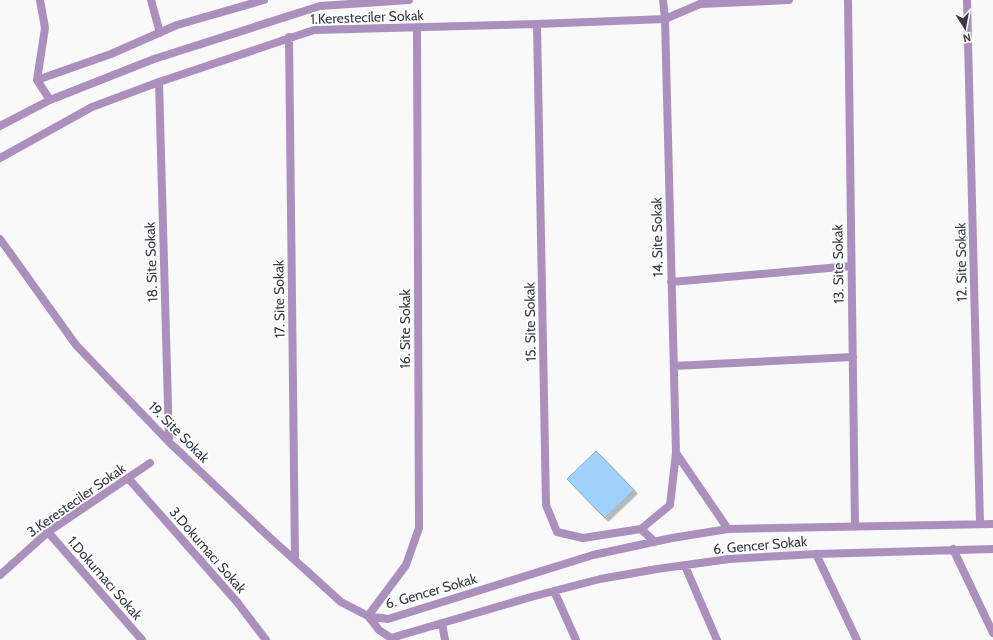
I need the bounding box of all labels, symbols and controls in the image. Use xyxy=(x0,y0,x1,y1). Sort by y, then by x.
street label: 1.Keresteciler Sokak xyxy=(310,6,425,28)
north arrow xyxy=(945,8,985,48)
text: N xyxy=(962,30,972,45)
street label: 14. Site Sokak xyxy=(647,196,667,277)
street label: 18. Site Sokak xyxy=(141,221,161,302)
street label: 12. Site Sokak xyxy=(951,222,971,302)
street label: 13. Site Sokak xyxy=(828,223,848,304)
street label: 17. Site Sokak xyxy=(269,259,289,338)
street label: 15. Site Sokak xyxy=(520,281,540,362)
street label: 16. Site Sokak xyxy=(396,288,414,369)
street label: 19. Site Sokak xyxy=(145,398,214,467)
street label: 3.Keresteciler Sokak xyxy=(23,459,129,541)
street label: 3.Dokumacı Sokak xyxy=(166,503,251,597)
street label: 1.Dokumacı Sokak xyxy=(64,532,147,624)
street label: 6. Gencer Sokak xyxy=(712,532,809,558)
street label: 6. Gencer Sokak xyxy=(383,569,480,613)

